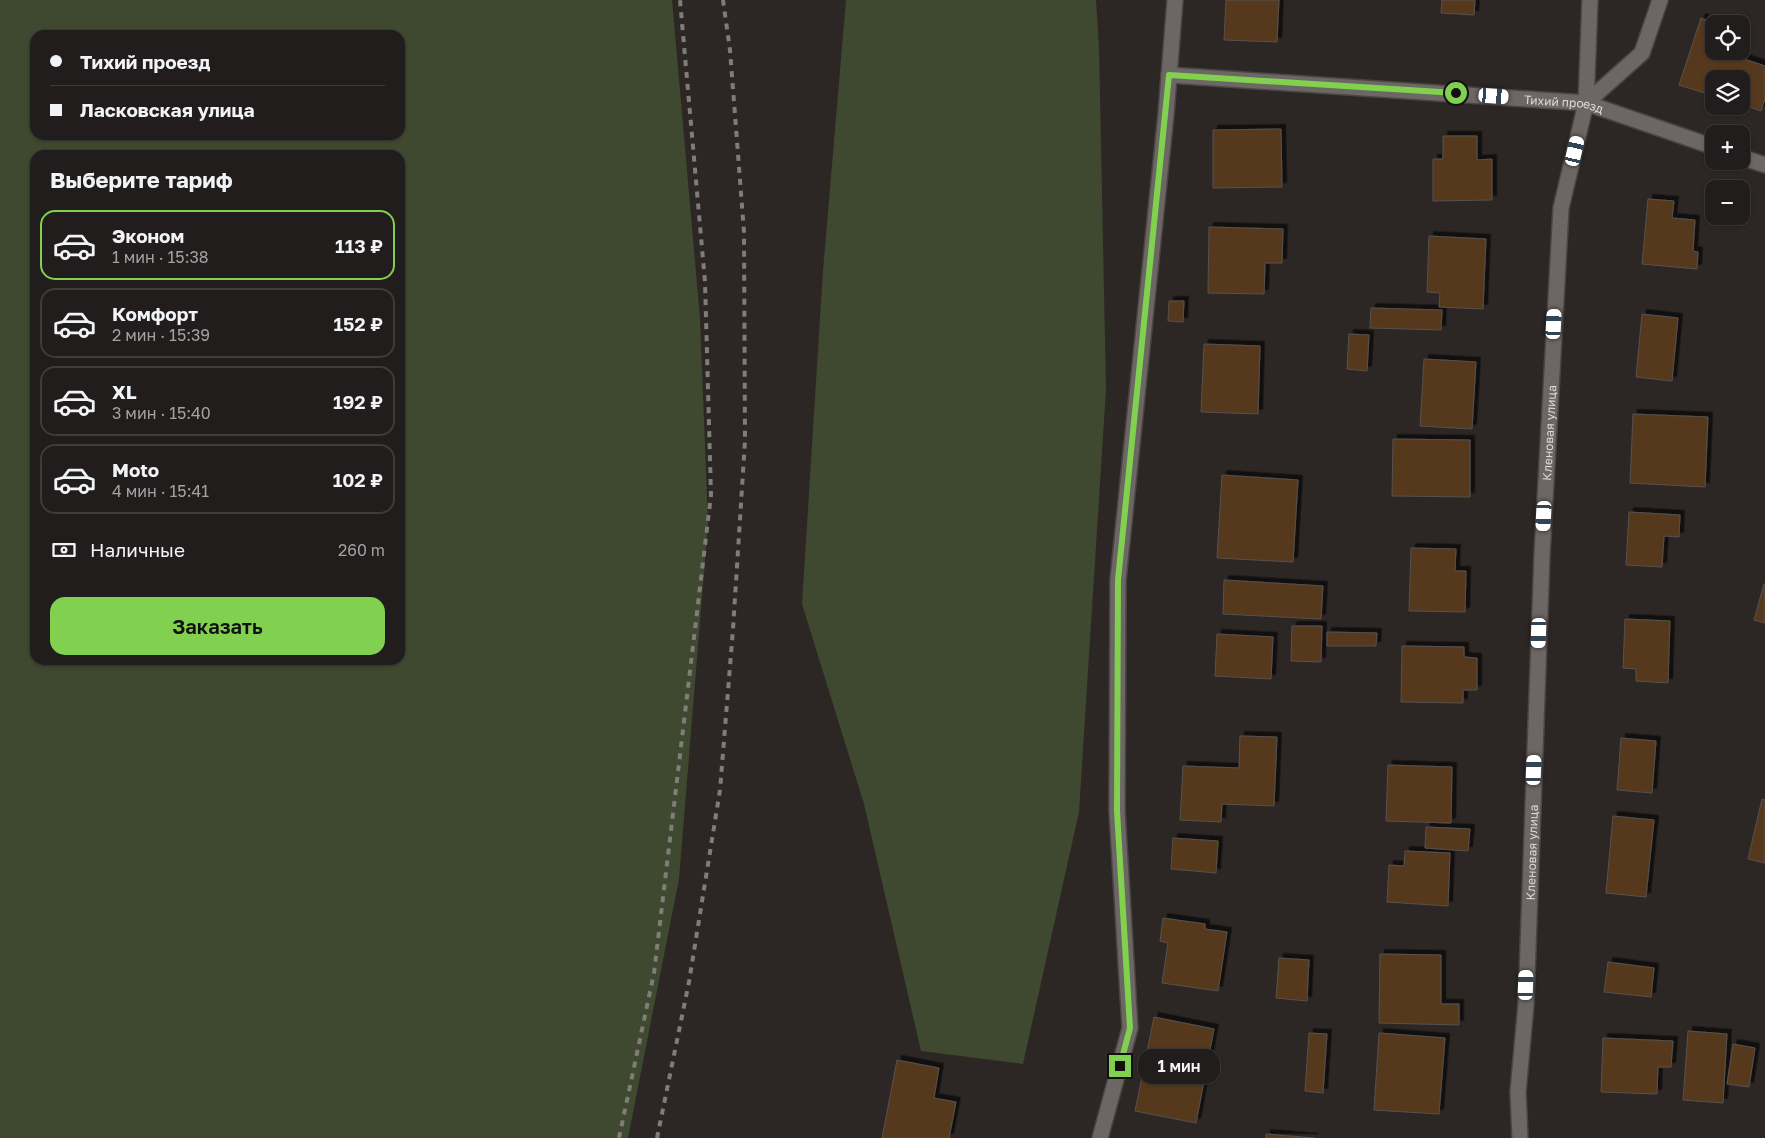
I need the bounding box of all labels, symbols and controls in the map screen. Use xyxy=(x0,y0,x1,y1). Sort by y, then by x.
map controls xyxy=(1705,15,1750,225)
button: locate xyxy=(1705,15,1750,60)
text: Тихий проезд xyxy=(80,50,210,73)
button: layers xyxy=(1705,70,1750,115)
route start xyxy=(1445,82,1467,104)
car xyxy=(1478,87,1509,105)
street label: Тихий проезд xyxy=(1524,91,1606,116)
text: Ласковская улица xyxy=(80,98,255,121)
button: + xyxy=(1705,125,1750,170)
car xyxy=(1564,135,1585,167)
text: Выберите тариф xyxy=(50,166,233,193)
button: − xyxy=(1705,180,1750,225)
icon: car xyxy=(52,223,97,268)
text: Эконом xyxy=(112,224,184,247)
text: 113 ₽ xyxy=(335,234,383,257)
text: 1 мин · 15:38 xyxy=(112,247,209,267)
icon: car xyxy=(52,301,97,346)
text: Комфорт xyxy=(112,302,198,325)
car xyxy=(1545,309,1562,339)
text: 152 ₽ xyxy=(333,312,383,335)
text: 2 мин · 15:39 xyxy=(112,325,210,345)
icon: car xyxy=(52,379,97,424)
text: XL xyxy=(112,380,137,403)
street label: Кленовая улица xyxy=(1539,385,1559,481)
text: 192 ₽ xyxy=(333,390,383,413)
text: 3 мин · 15:40 xyxy=(112,403,211,423)
icon: car xyxy=(52,457,97,502)
text: Moto xyxy=(112,458,159,481)
text: 102 ₽ xyxy=(333,468,383,491)
text: 4 мин · 15:41 xyxy=(112,481,209,501)
car xyxy=(1535,501,1552,531)
icon: cash xyxy=(50,536,78,564)
text: Наличные xyxy=(90,538,185,561)
text: 260 m xyxy=(338,540,385,560)
button: Заказать xyxy=(50,597,385,655)
car xyxy=(1530,618,1547,648)
car xyxy=(1525,755,1542,785)
street label: Кленовая улица xyxy=(1522,804,1541,901)
car xyxy=(1517,970,1534,1000)
callout: 1 мин xyxy=(1138,1048,1220,1084)
route end xyxy=(1109,1055,1131,1077)
text: 1 мин xyxy=(1157,1056,1201,1076)

